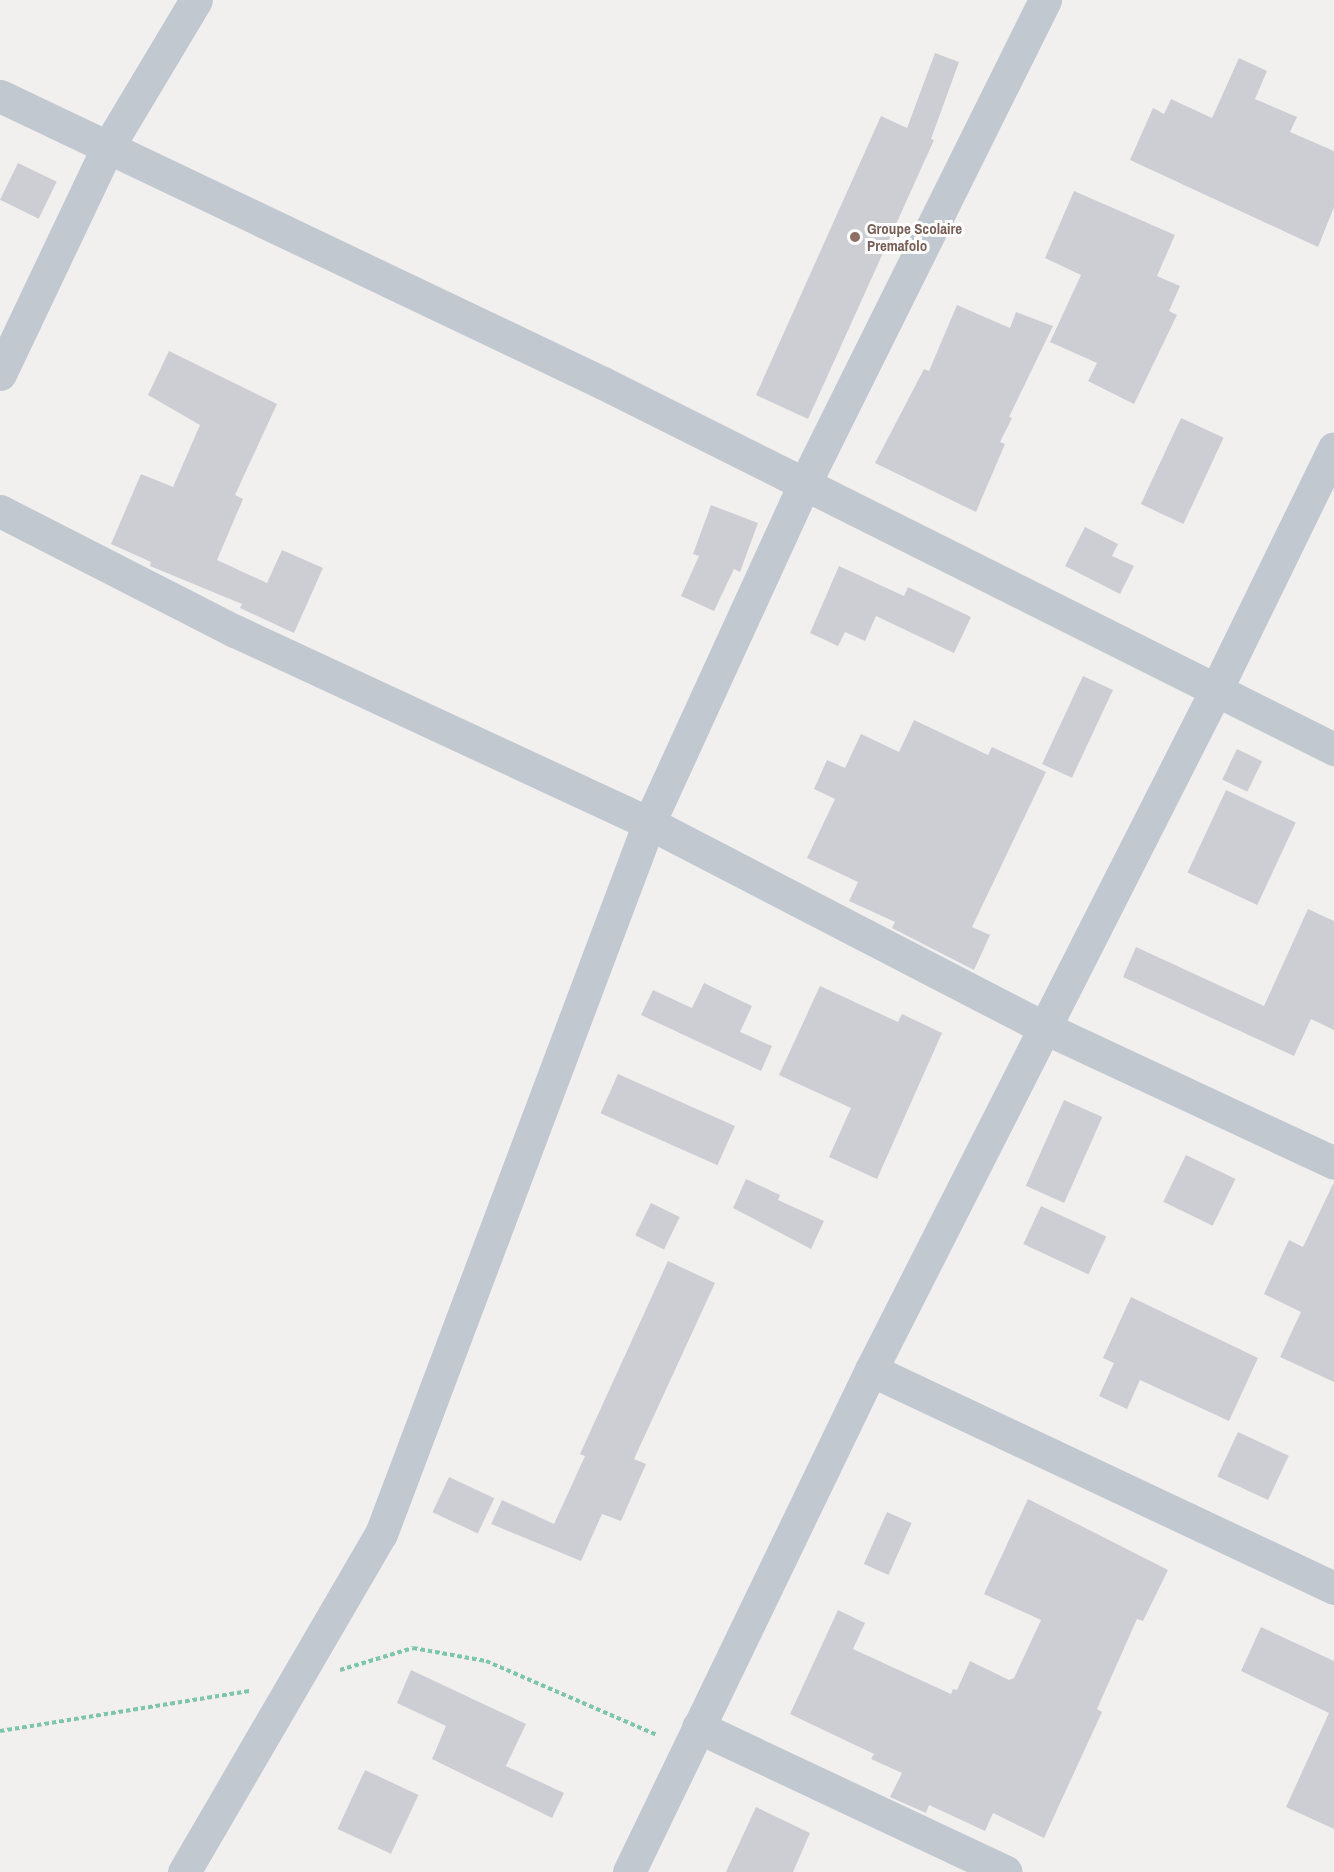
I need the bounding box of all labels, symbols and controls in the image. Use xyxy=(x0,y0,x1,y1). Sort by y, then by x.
place label: Groupe Scolaire Premafolo xyxy=(867,219,962,254)
marker: Groupe Scolaire Premafolo xyxy=(848,230,862,244)

